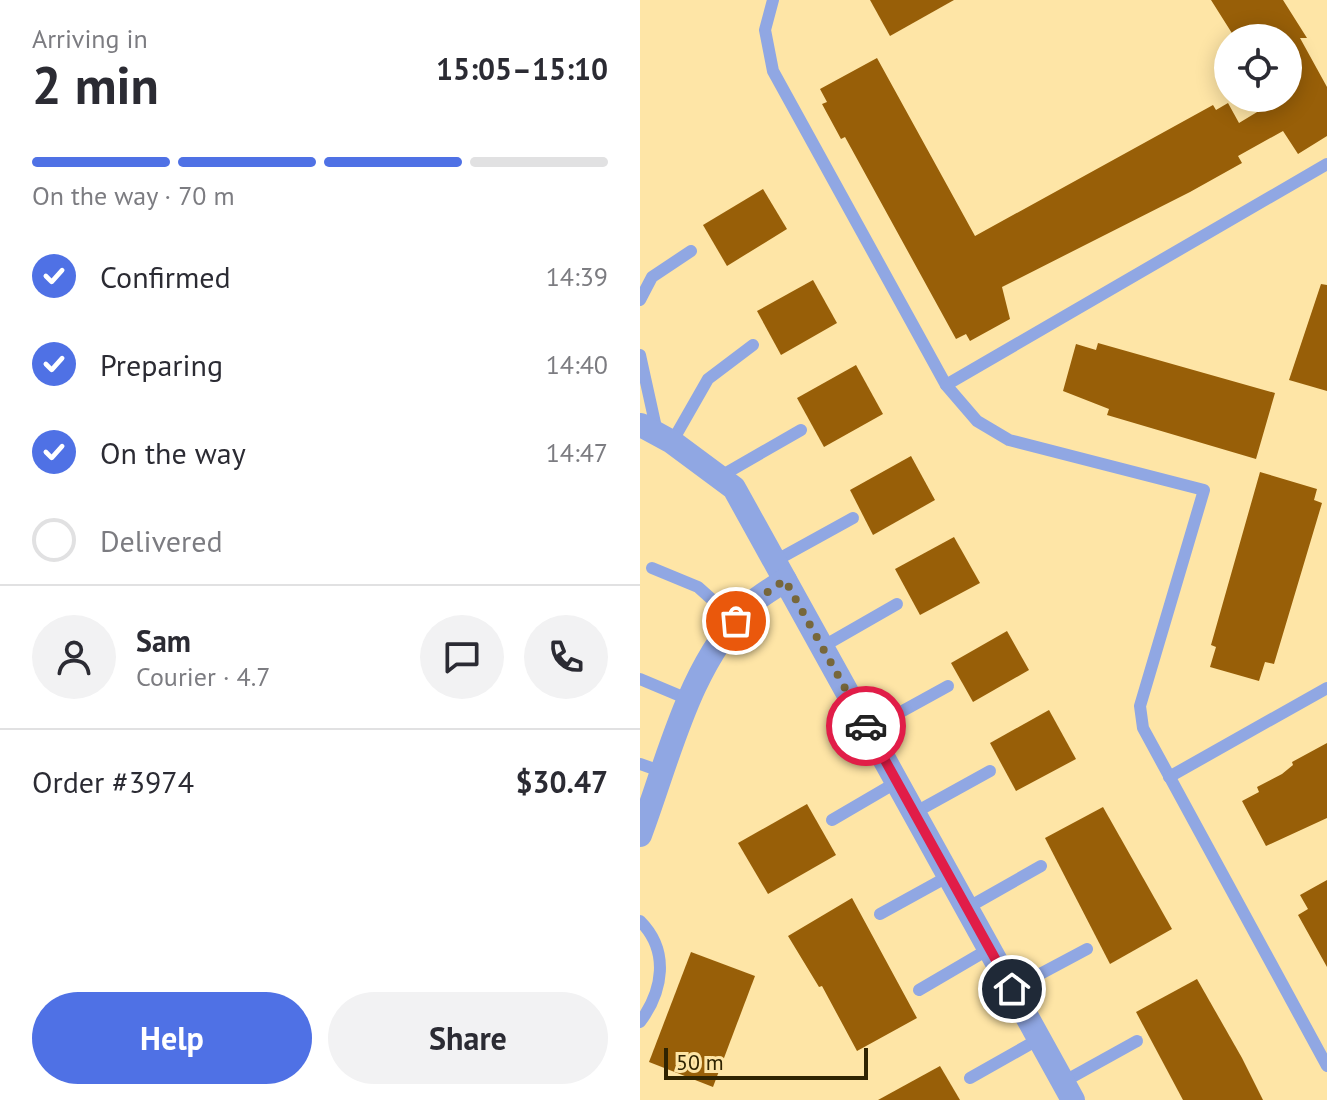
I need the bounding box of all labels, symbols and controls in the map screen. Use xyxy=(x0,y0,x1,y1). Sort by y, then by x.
text: Arriving in xyxy=(32,22,148,55)
map controls xyxy=(1214,24,1302,112)
button: locate xyxy=(1214,24,1302,112)
text: 15:05–15:10 xyxy=(436,49,608,88)
text: 2 min xyxy=(32,51,159,118)
text: On the way · 70 m xyxy=(32,179,235,212)
icon: check xyxy=(32,254,76,298)
text: Confirmed xyxy=(100,257,231,296)
text: 14:39 xyxy=(546,260,608,293)
icon: check xyxy=(32,342,76,386)
text: Preparing xyxy=(100,345,223,384)
text: 14:40 xyxy=(546,348,608,381)
icon: check xyxy=(32,430,76,474)
text: On the way xyxy=(100,433,246,472)
text: 14:47 xyxy=(546,436,608,469)
text: Delivered xyxy=(100,521,223,560)
pin xyxy=(702,587,770,655)
icon: bag xyxy=(714,599,758,643)
button: person xyxy=(32,615,116,699)
button: chat xyxy=(420,615,504,699)
button: phone xyxy=(524,615,608,699)
text: Sam xyxy=(136,621,191,660)
text: Courier · 4.7 xyxy=(136,660,270,693)
courier xyxy=(826,686,906,766)
icon: car xyxy=(844,704,888,748)
text: Order #3974 xyxy=(32,762,194,801)
text: $30.47 xyxy=(516,762,608,801)
pin xyxy=(978,955,1046,1023)
icon: home xyxy=(990,967,1034,1011)
button: Help xyxy=(32,992,312,1084)
button: Share xyxy=(328,992,608,1084)
scale bar xyxy=(664,1044,868,1080)
text: 50 m xyxy=(676,1048,724,1076)

